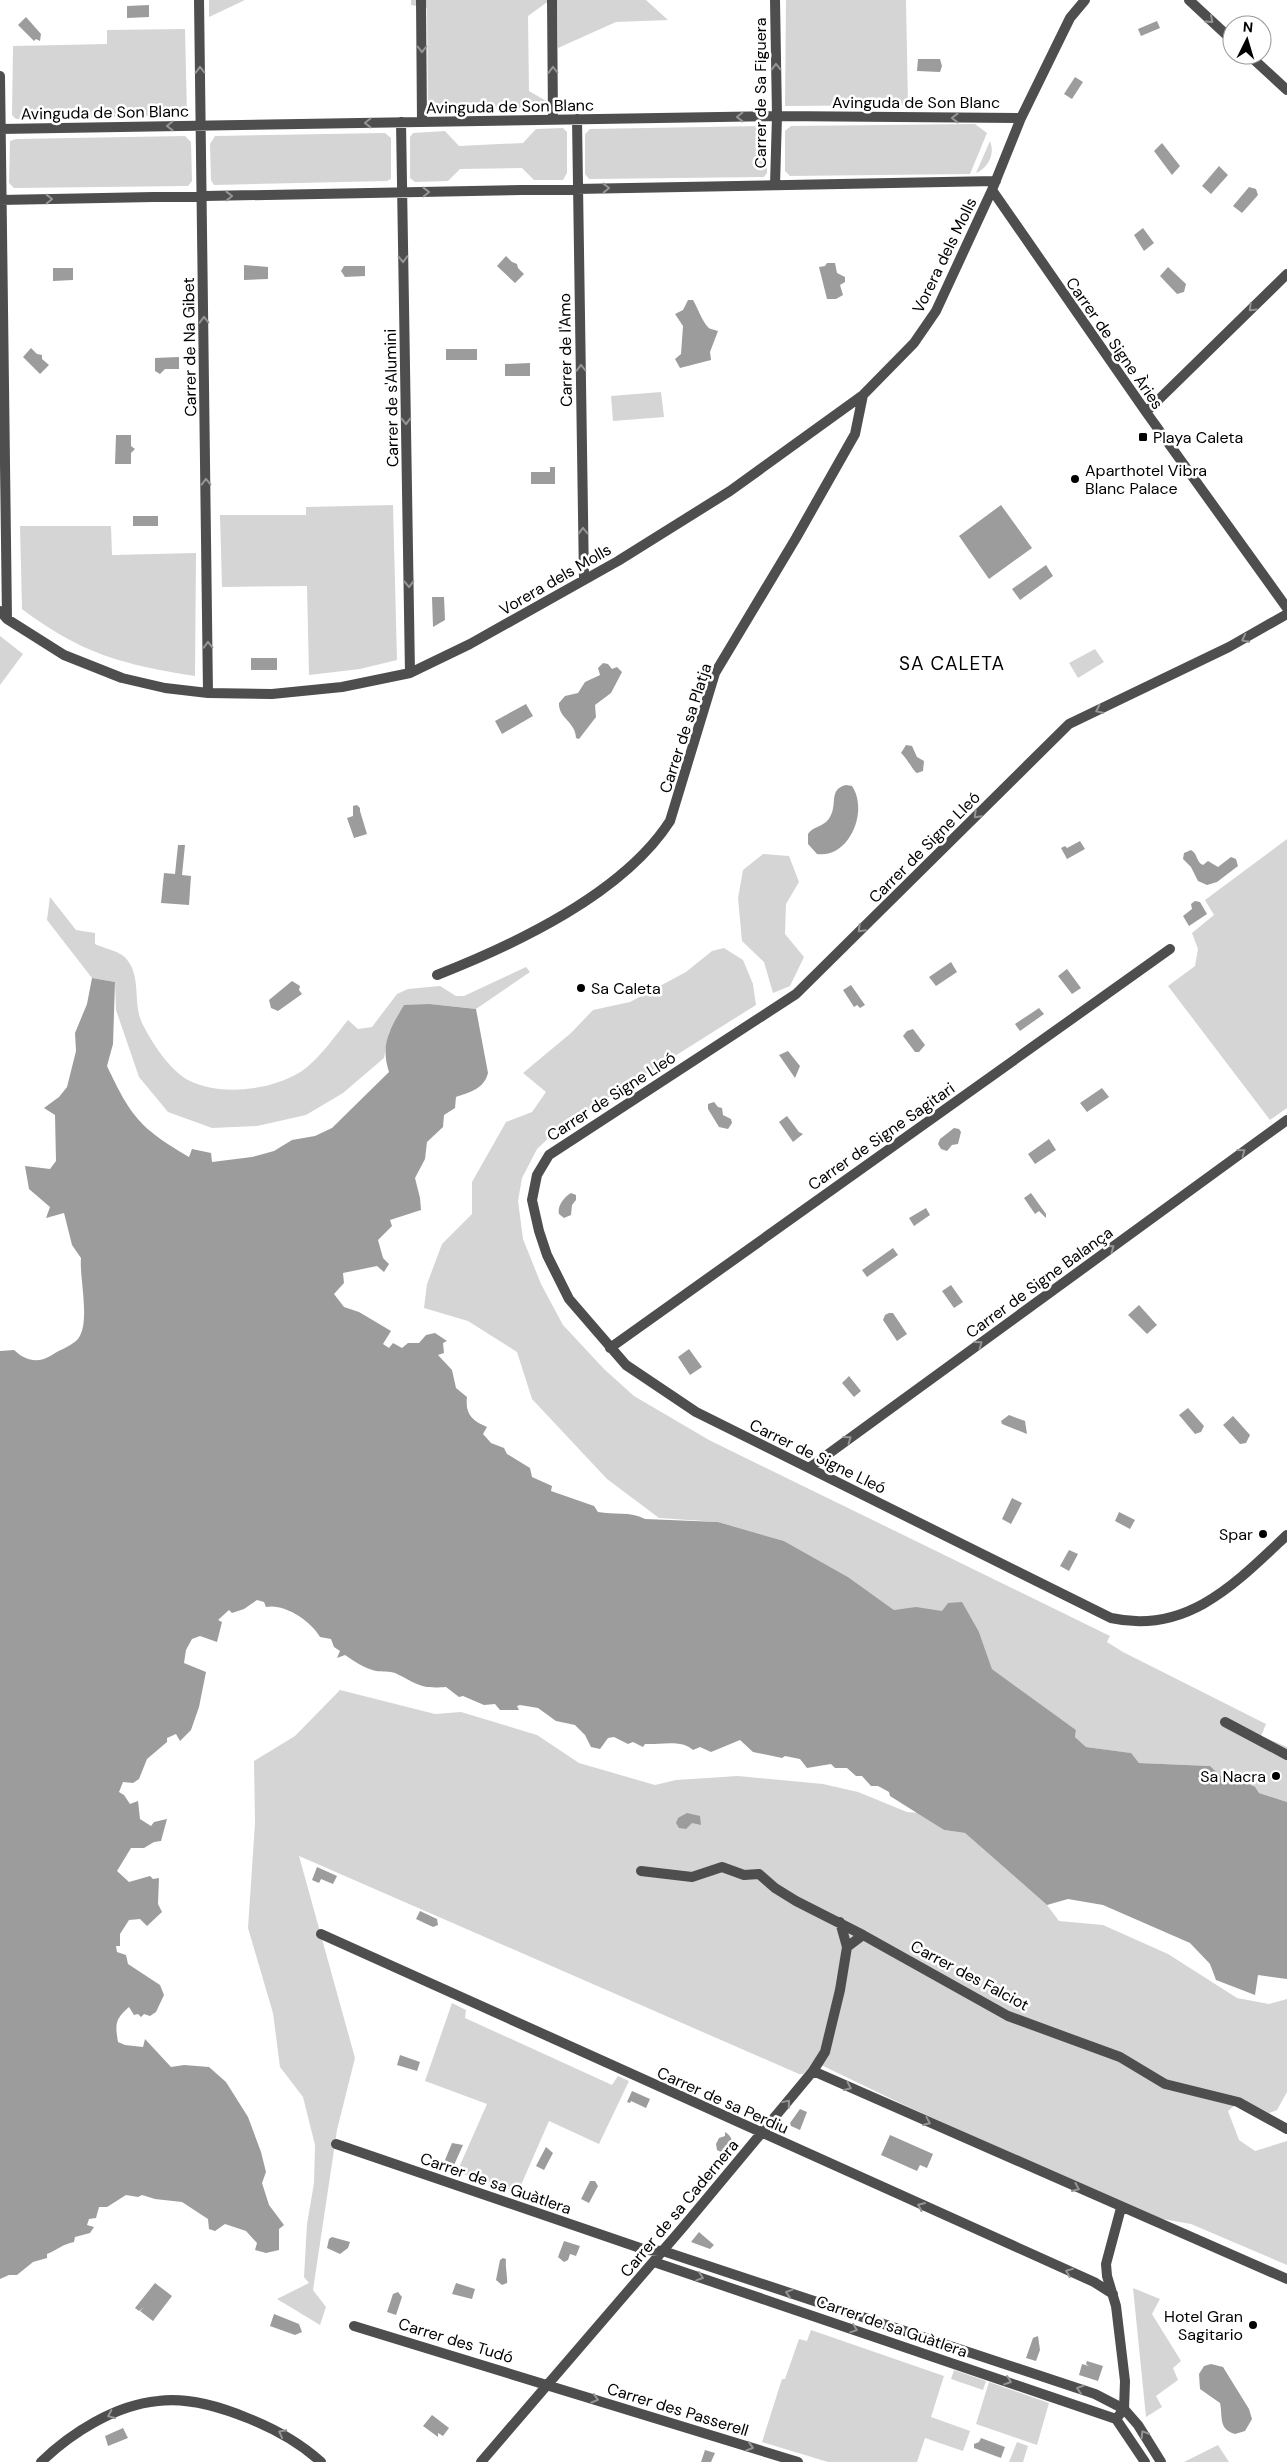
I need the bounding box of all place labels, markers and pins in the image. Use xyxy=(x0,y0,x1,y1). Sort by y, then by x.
place label: Playa Caleta xyxy=(1153,427,1243,448)
marker: Playa Caleta xyxy=(1137,431,1149,443)
place label: Aparthotel Vibra Blanc Palace xyxy=(1085,460,1207,499)
marker: Aparthotel Vibra Blanc Palace xyxy=(1069,473,1081,485)
place label: Sa Caleta xyxy=(591,978,661,999)
marker: Sa Caleta xyxy=(575,982,587,994)
place label: Spar xyxy=(1219,1524,1253,1545)
marker: Spar xyxy=(1257,1528,1269,1540)
place label: Sa Nacra xyxy=(1200,1766,1266,1787)
marker: Sa Nacra xyxy=(1270,1770,1282,1782)
place label: Hotel Gran Sagitario xyxy=(1164,2306,1243,2345)
marker: Hotel Gran Sagitario xyxy=(1247,2319,1259,2331)

